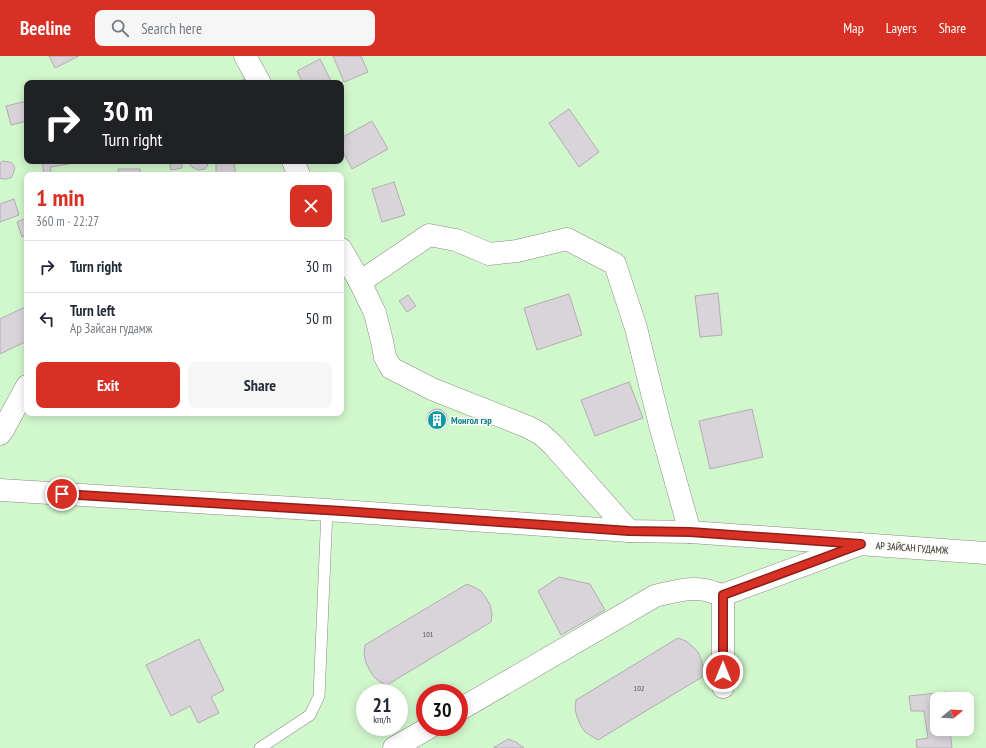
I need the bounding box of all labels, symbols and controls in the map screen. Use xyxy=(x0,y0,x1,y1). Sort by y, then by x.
search box xyxy=(95,10,375,46)
text: Beeline xyxy=(20,16,71,40)
icon: search xyxy=(109,17,131,39)
text: Search here xyxy=(141,19,202,38)
text: Map xyxy=(843,19,864,37)
text: Layers xyxy=(886,19,917,37)
text: Share xyxy=(939,19,966,37)
text: 30 m xyxy=(102,92,153,129)
icon: right xyxy=(36,96,88,148)
text: Turn right xyxy=(102,128,162,151)
text: 1 min xyxy=(36,182,84,213)
button: close xyxy=(290,185,332,227)
text: 360 m · 22:27 xyxy=(36,213,99,230)
icon: right xyxy=(36,256,58,278)
text: Turn right xyxy=(70,257,122,276)
text: 30 m xyxy=(306,257,332,276)
text: Turn left xyxy=(70,301,115,320)
icon: left xyxy=(36,308,58,330)
text: 50 m xyxy=(306,309,332,328)
text: Ар Зайсан гудамж xyxy=(70,320,153,337)
button: Exit xyxy=(36,362,180,408)
button: Share xyxy=(188,362,332,408)
building icon: Монгол гэр xyxy=(426,409,448,431)
place label: Монгол гэр xyxy=(451,414,492,427)
pin xyxy=(45,477,79,511)
icon: arrive xyxy=(51,483,73,505)
street label: АР ЗАЙСАН ГУДАМЖ xyxy=(875,539,949,557)
house number: 101 xyxy=(423,629,434,639)
position arrow xyxy=(702,651,744,693)
house number: 102 xyxy=(634,683,645,693)
speed limit sign: 30 xyxy=(416,684,468,736)
text: 21 xyxy=(372,692,392,718)
north arrow xyxy=(930,692,974,736)
map controls xyxy=(930,692,974,736)
text: km/h xyxy=(373,713,391,726)

